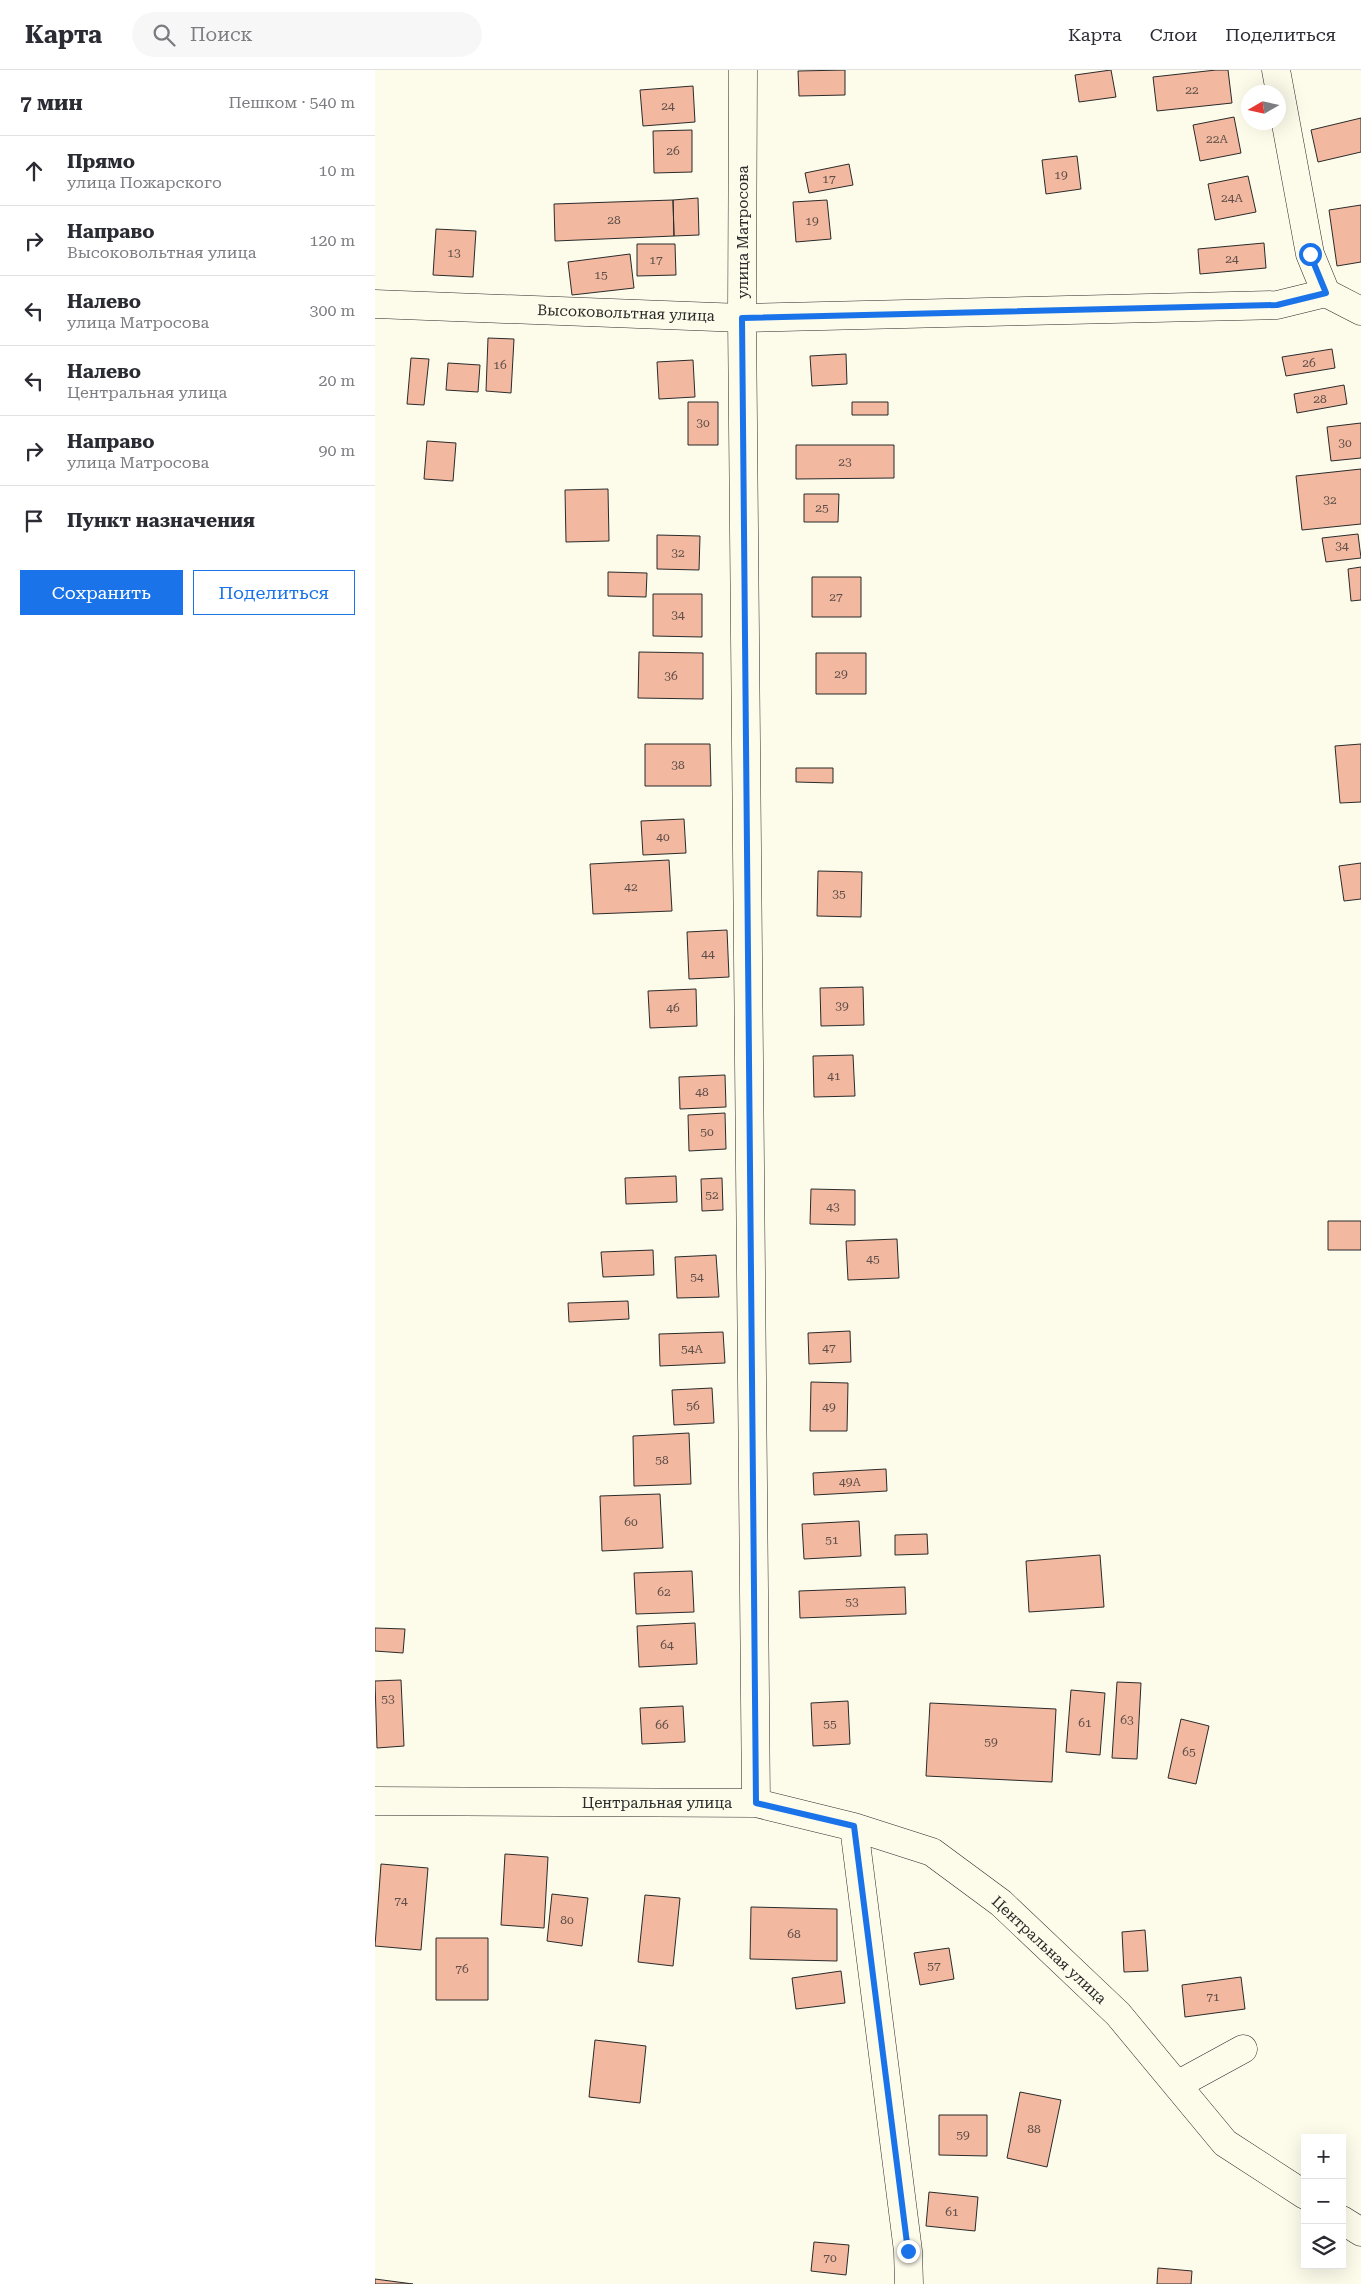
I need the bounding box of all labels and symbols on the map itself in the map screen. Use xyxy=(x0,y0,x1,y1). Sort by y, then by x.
house number: 22 xyxy=(1185,83,1199,97)
north arrow xyxy=(1241,85,1286,130)
house number: 24 xyxy=(661,99,675,113)
house number: 22А xyxy=(1206,132,1229,146)
house number: 26 xyxy=(666,144,680,158)
street label: улица Матросова xyxy=(734,165,752,299)
house number: 19 xyxy=(1054,168,1068,182)
house number: 17 xyxy=(822,172,836,186)
house number: 24А xyxy=(1221,191,1244,205)
house number: 28 xyxy=(607,213,621,227)
house number: 19 xyxy=(805,214,819,228)
route start xyxy=(1299,243,1322,266)
house number: 13 xyxy=(447,246,461,260)
house number: 24 xyxy=(1225,252,1239,266)
house number: 17 xyxy=(649,253,663,267)
house number: 15 xyxy=(594,268,608,282)
street label: Высоковольтная улица xyxy=(537,301,715,325)
house number: 26 xyxy=(1302,356,1316,370)
house number: 16 xyxy=(493,358,507,372)
house number: 28 xyxy=(1313,392,1327,406)
house number: 30 xyxy=(696,416,710,430)
house number: 30 xyxy=(1338,436,1352,450)
house number: 23 xyxy=(838,455,852,469)
house number: 32 xyxy=(1323,493,1337,507)
house number: 25 xyxy=(815,501,829,515)
house number: 34 xyxy=(1335,539,1349,553)
house number: 32 xyxy=(671,546,685,560)
house number: 27 xyxy=(829,590,843,604)
house number: 34 xyxy=(671,608,685,622)
house number: 29 xyxy=(834,667,848,681)
house number: 36 xyxy=(664,669,678,683)
house number: 38 xyxy=(671,758,685,772)
house number: 40 xyxy=(656,830,670,844)
house number: 42 xyxy=(624,880,638,894)
house number: 35 xyxy=(832,887,846,901)
house number: 44 xyxy=(701,947,715,961)
house number: 39 xyxy=(835,999,849,1013)
house number: 46 xyxy=(666,1001,680,1015)
house number: 41 xyxy=(827,1069,841,1083)
house number: 48 xyxy=(695,1085,709,1099)
house number: 50 xyxy=(700,1125,714,1139)
house number: 52 xyxy=(705,1188,719,1202)
house number: 43 xyxy=(826,1200,840,1214)
house number: 45 xyxy=(866,1252,880,1266)
house number: 54 xyxy=(690,1270,704,1284)
house number: 47 xyxy=(822,1341,836,1355)
house number: 54А xyxy=(681,1342,704,1356)
house number: 56 xyxy=(686,1399,700,1413)
house number: 49 xyxy=(822,1400,836,1414)
house number: 58 xyxy=(655,1453,669,1467)
house number: 49А xyxy=(839,1475,862,1489)
house number: 60 xyxy=(624,1515,638,1529)
house number: 51 xyxy=(825,1533,839,1547)
house number: 62 xyxy=(657,1585,671,1599)
house number: 53 xyxy=(845,1595,859,1609)
house number: 64 xyxy=(660,1638,674,1652)
house number: 53 xyxy=(381,1692,395,1706)
house number: 63 xyxy=(1120,1713,1134,1727)
house number: 61 xyxy=(1078,1716,1092,1730)
house number: 55 xyxy=(823,1717,837,1731)
house number: 66 xyxy=(655,1718,669,1732)
house number: 59 xyxy=(984,1735,998,1749)
house number: 65 xyxy=(1182,1745,1196,1759)
street label: Центральная улица xyxy=(582,1794,732,1812)
street label: Центральная улица xyxy=(988,1892,1110,2008)
house number: 74 xyxy=(394,1894,408,1908)
house number: 80 xyxy=(560,1913,574,1927)
house number: 68 xyxy=(787,1927,801,1941)
house number: 57 xyxy=(927,1959,941,1973)
house number: 76 xyxy=(455,1962,469,1976)
house number: 71 xyxy=(1206,1990,1220,2004)
house number: 88 xyxy=(1027,2122,1041,2136)
house number: 59 xyxy=(956,2128,970,2142)
house number: 61 xyxy=(945,2205,959,2219)
route end xyxy=(897,2240,920,2263)
house number: 70 xyxy=(823,2251,837,2265)

